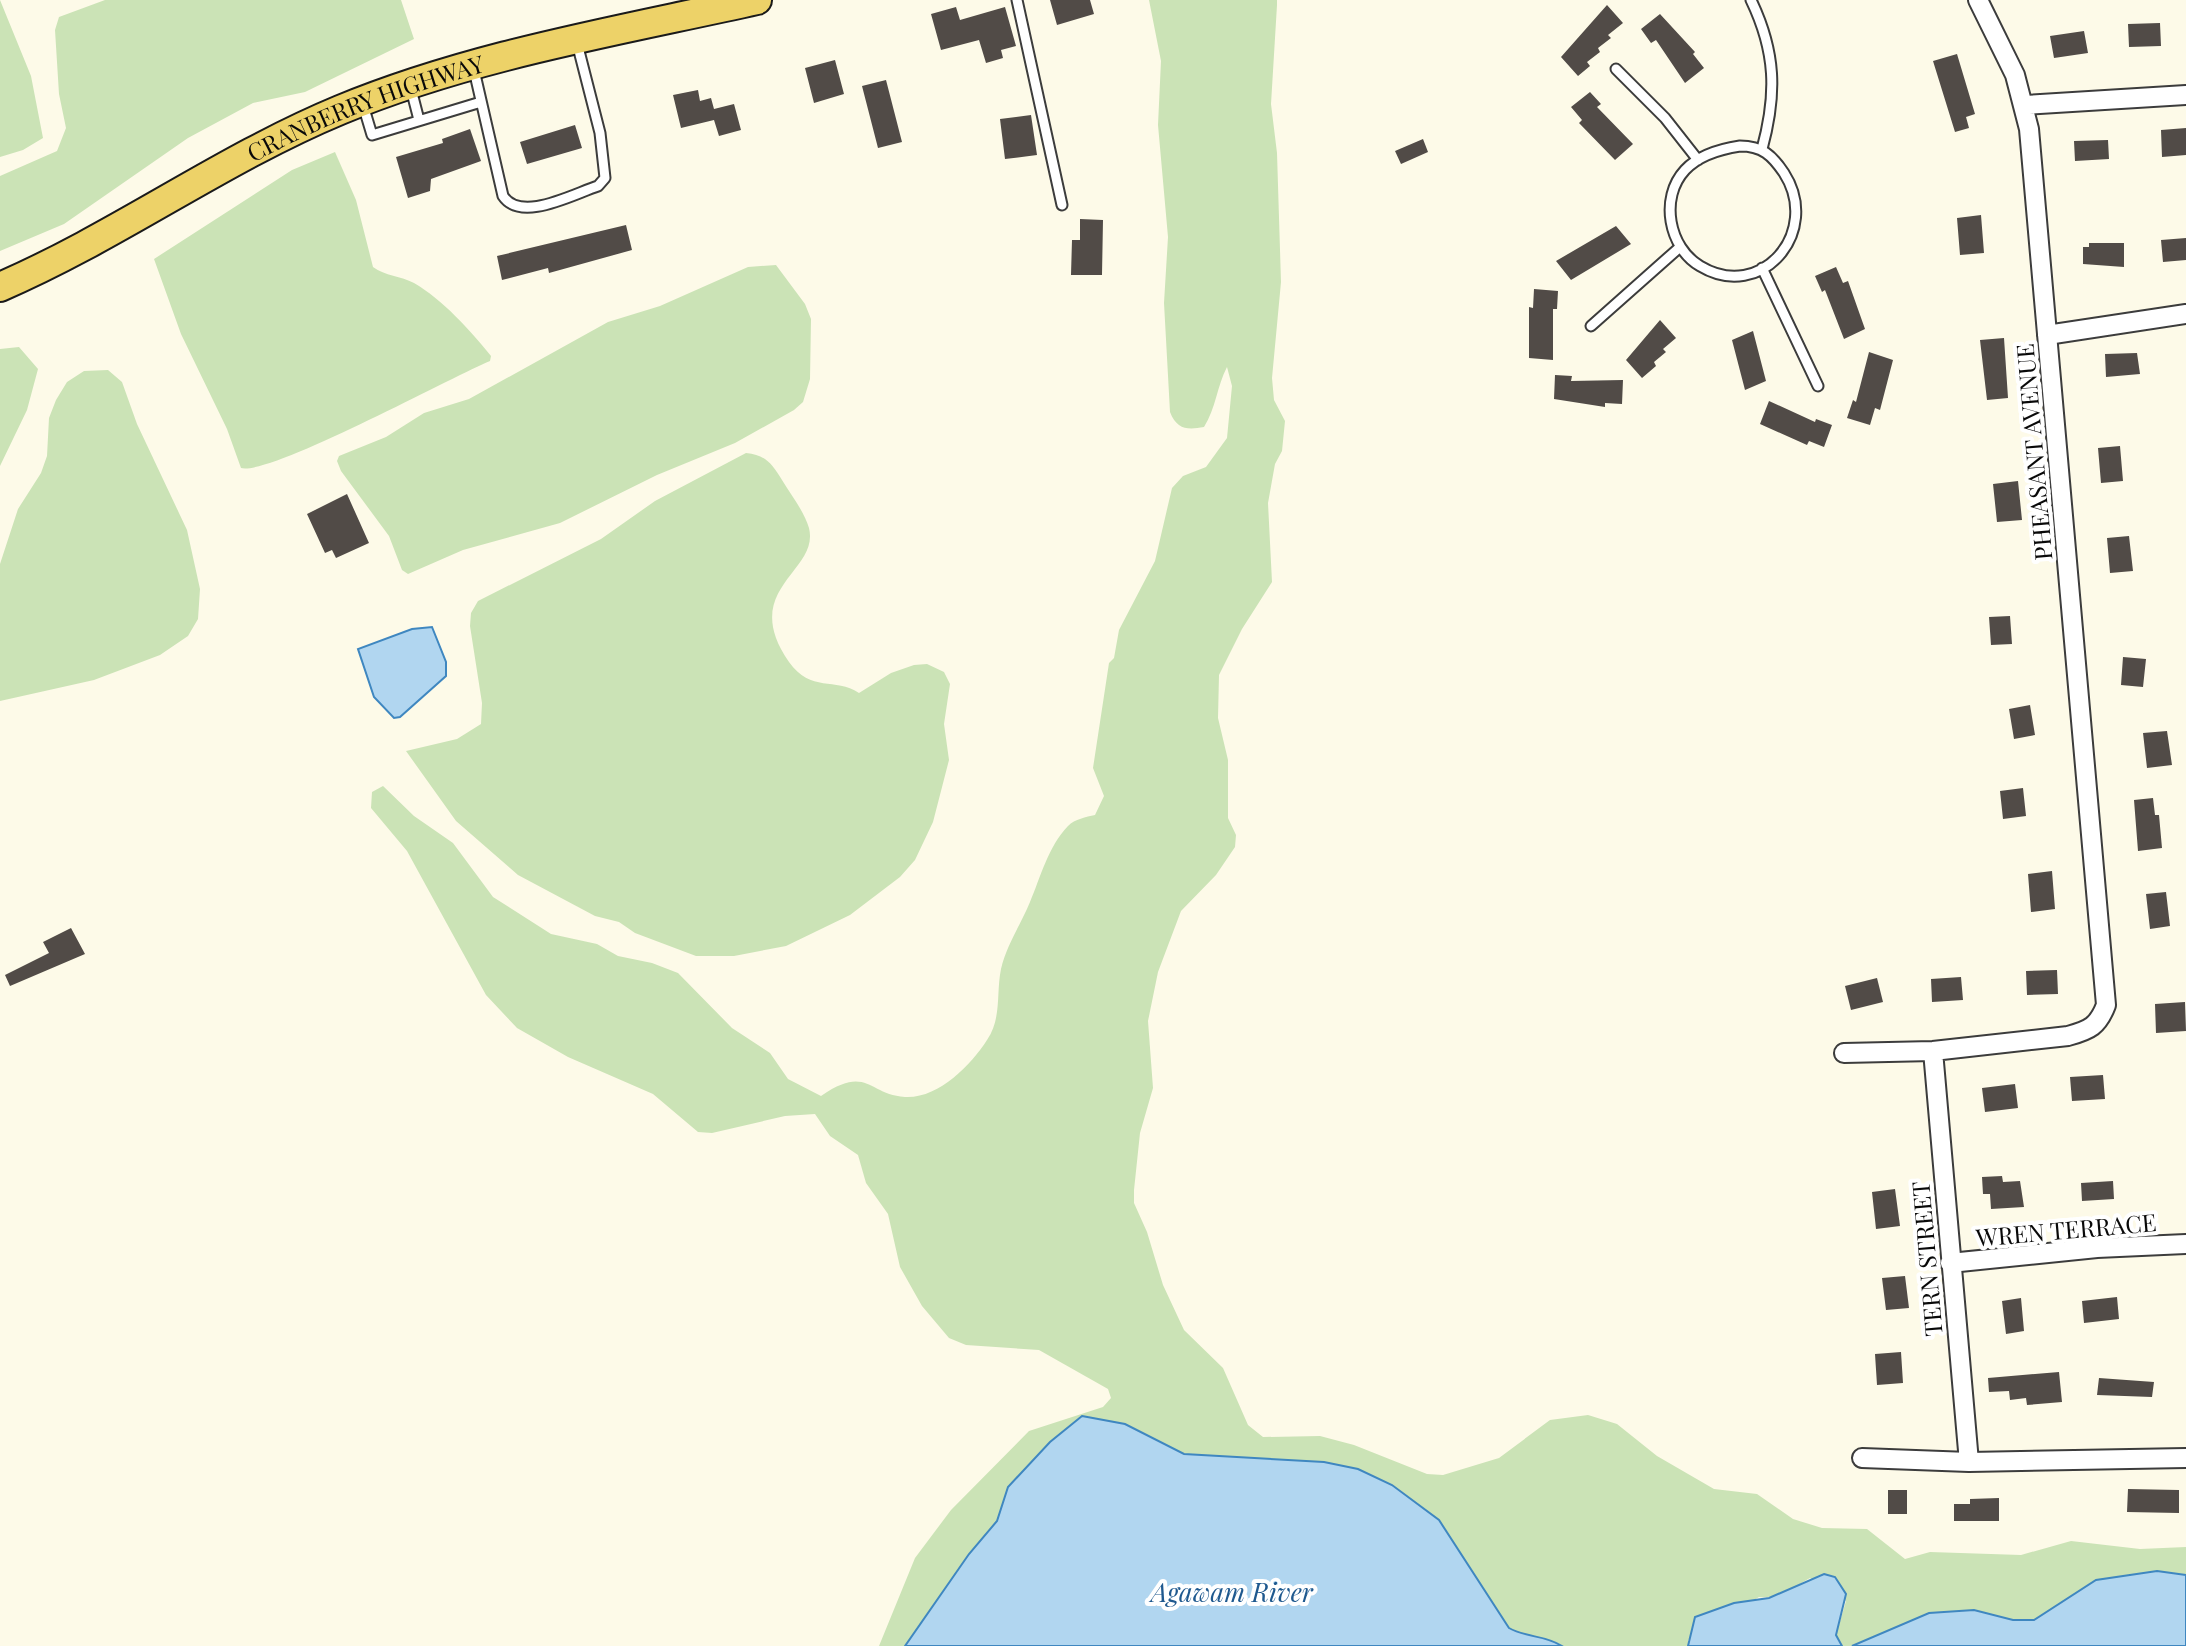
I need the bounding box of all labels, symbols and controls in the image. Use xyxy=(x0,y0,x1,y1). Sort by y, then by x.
street label: CRANBERRY HIGHWAY xyxy=(241,47,488,168)
street label: PHEASANT AVENUE xyxy=(2008,342,2058,562)
street label: TERN STREET xyxy=(1903,1180,1949,1338)
street label: WREN TERRACE xyxy=(1974,1205,2157,1253)
water label: Agawam River xyxy=(1148,1574,1314,1609)

